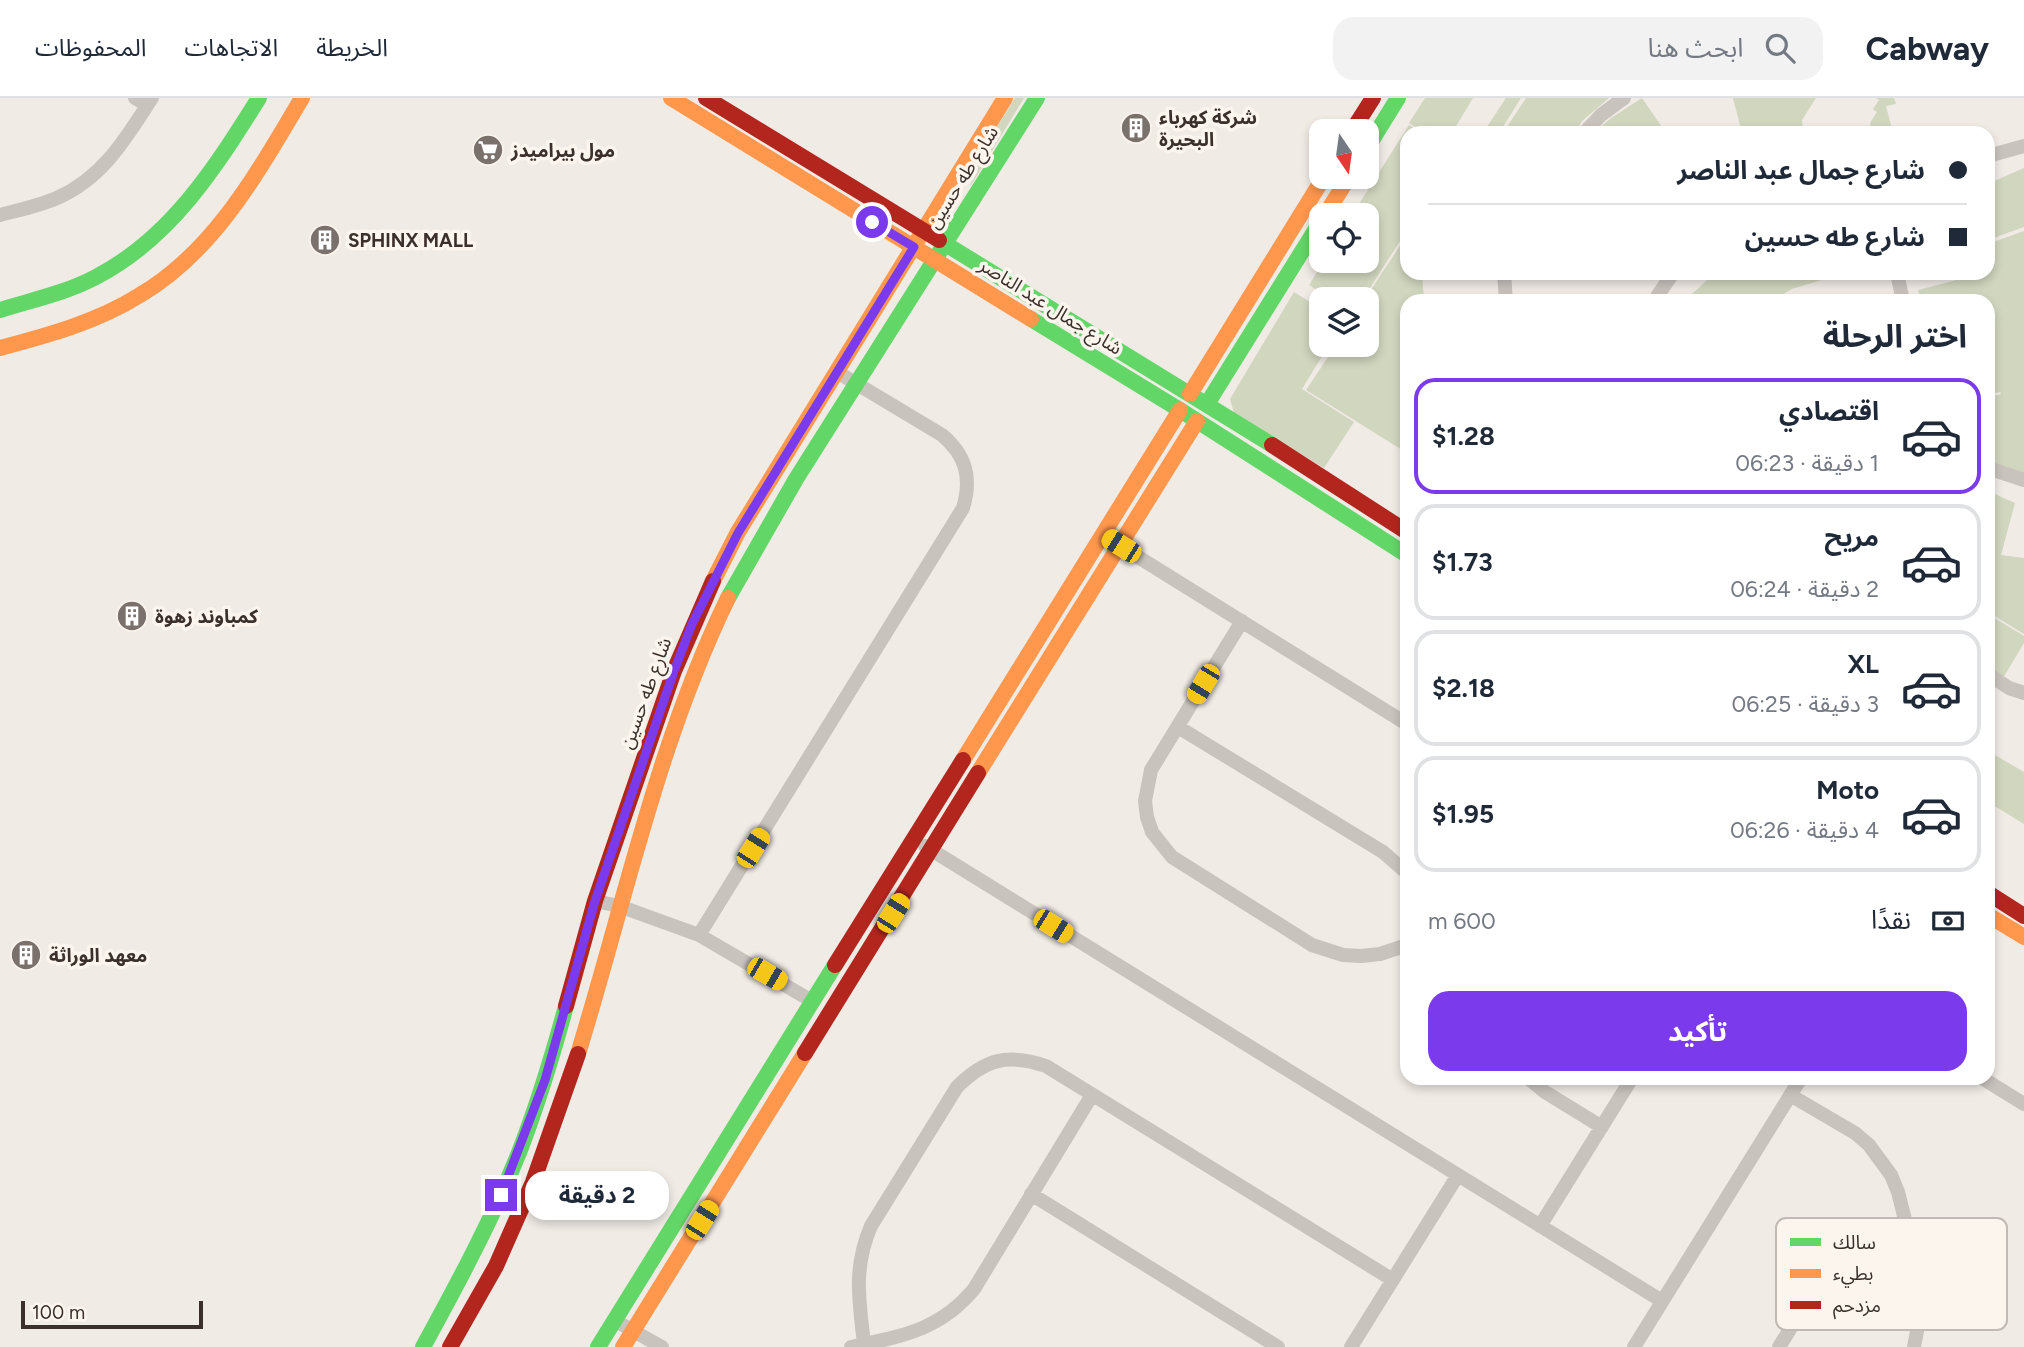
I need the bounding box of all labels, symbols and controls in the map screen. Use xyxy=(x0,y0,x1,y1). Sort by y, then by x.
search box xyxy=(1333,17,1823,80)
icon: search xyxy=(1761,29,1799,67)
text: Cabway xyxy=(1865,29,1989,68)
text: ابحث هنا xyxy=(1647,32,1743,64)
text: المحفوظات xyxy=(35,33,146,62)
text: الاتجاهات xyxy=(184,33,278,62)
text: الخريطة xyxy=(316,33,388,62)
place label: شركة كهرباء البحيرة xyxy=(1159,106,1257,151)
building icon: شركة كهرباء البحيرة xyxy=(1119,111,1153,145)
north arrow xyxy=(1309,119,1379,189)
map controls xyxy=(1309,119,1379,357)
street label: شارع طه حسين xyxy=(922,122,1005,234)
supermarket icon: مول بيراميدز xyxy=(471,133,505,167)
place label: مول بيراميدز xyxy=(510,139,615,162)
text: شارع جمال عبد الناصر xyxy=(1677,154,1925,186)
button: locate xyxy=(1309,203,1379,273)
route start xyxy=(856,206,888,238)
text: شارع طه حسين xyxy=(1745,221,1925,253)
building icon: SPHINX MALL xyxy=(308,223,342,257)
place label: SPHINX MALL xyxy=(348,229,473,252)
street label: شارع جمال عبد الناصر xyxy=(973,253,1127,361)
button: layers xyxy=(1309,287,1379,357)
text: اختر الرحلة xyxy=(1823,317,1967,355)
text: اقتصادي xyxy=(1779,395,1879,427)
icon: car xyxy=(1900,405,1963,468)
text: $1.28 xyxy=(1432,420,1495,452)
text: 1 دقيقة · 06:23 xyxy=(1735,449,1879,477)
text: مريح xyxy=(1824,521,1879,553)
car xyxy=(1098,526,1145,566)
icon: car xyxy=(1900,531,1963,594)
text: $1.73 xyxy=(1432,546,1493,578)
text: 2 دقيقة · 06:24 xyxy=(1730,575,1879,603)
building icon: كمباوند زهوة xyxy=(115,599,149,633)
place label: كمباوند زهوة xyxy=(155,605,258,628)
street label: شارع طه حسين xyxy=(615,634,678,753)
text: XL xyxy=(1847,648,1879,680)
icon: car xyxy=(1900,657,1963,720)
car xyxy=(1184,661,1223,707)
text: $2.18 xyxy=(1432,672,1495,704)
text: 3 دقيقة · 06:25 xyxy=(1732,690,1879,718)
text: Moto xyxy=(1816,774,1879,806)
icon: car xyxy=(1900,783,1963,846)
text: $1.95 xyxy=(1432,798,1494,830)
text: 4 دقيقة · 06:26 xyxy=(1730,816,1879,844)
car xyxy=(733,825,774,871)
car xyxy=(873,890,914,936)
icon: cash xyxy=(1929,902,1967,940)
text: نقدًا xyxy=(1871,904,1911,936)
car xyxy=(1030,906,1077,946)
text: 600 m xyxy=(1428,907,1496,935)
building icon: معهد الوراثة xyxy=(9,938,43,972)
place label: معهد الوراثة xyxy=(49,944,147,967)
car xyxy=(744,954,791,994)
button: تأكيد xyxy=(1428,991,1967,1071)
callout: 2 دقيقة xyxy=(526,1170,669,1220)
route end xyxy=(485,1179,517,1211)
text: 2 دقيقة xyxy=(559,1181,635,1209)
car xyxy=(682,1197,723,1243)
legend xyxy=(1776,1218,2007,1330)
text: سالك xyxy=(1833,1231,1876,1254)
text: بطيء xyxy=(1833,1262,1873,1288)
text: مزدحم xyxy=(1833,1294,1881,1320)
scale bar xyxy=(21,1298,203,1330)
text: 100 m xyxy=(32,1301,85,1324)

